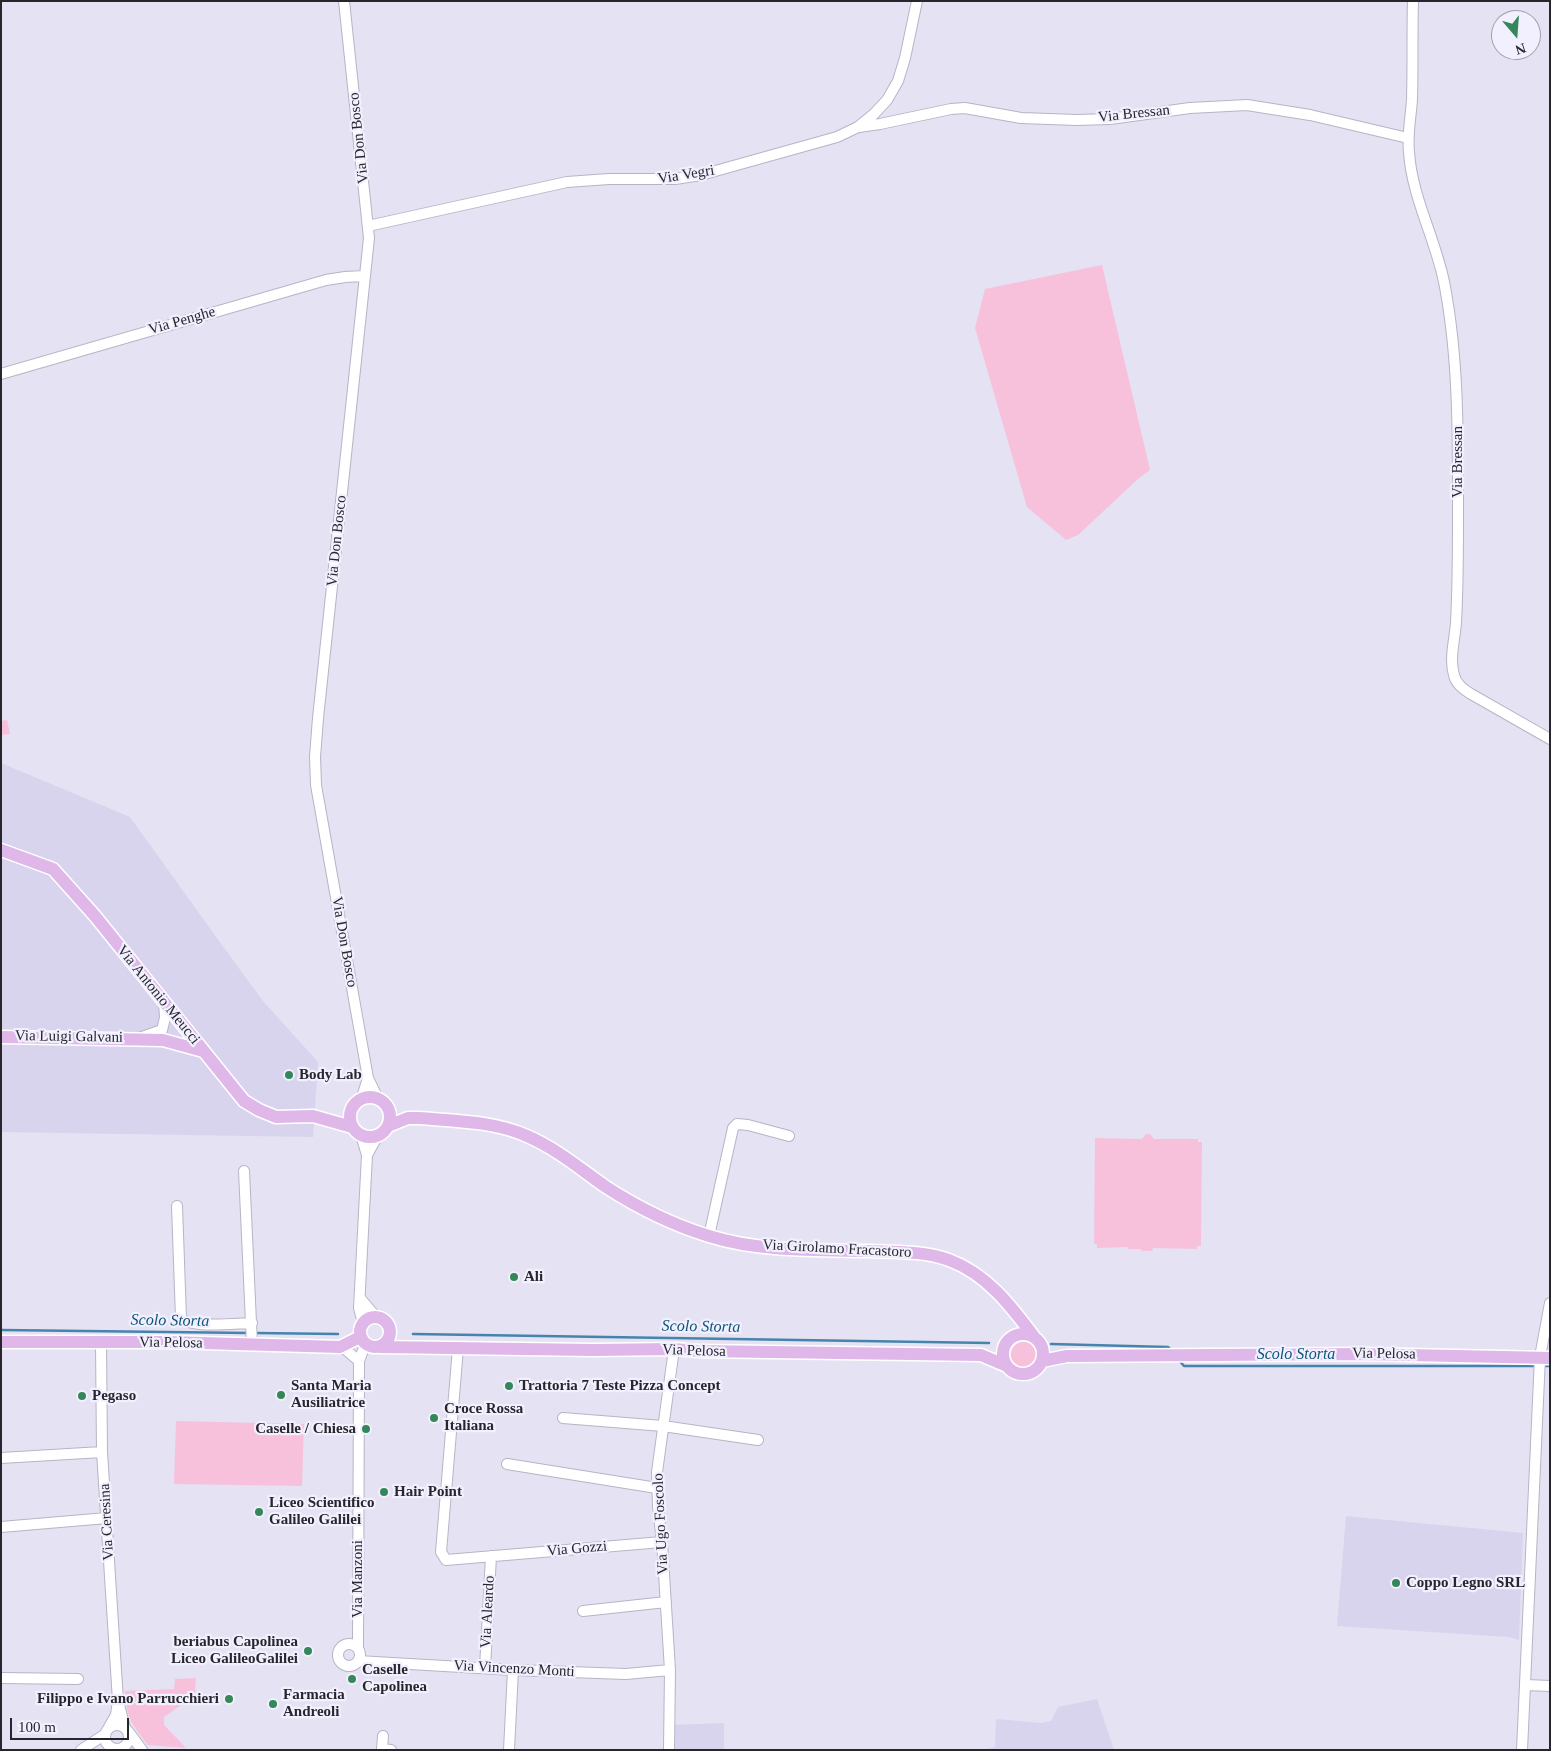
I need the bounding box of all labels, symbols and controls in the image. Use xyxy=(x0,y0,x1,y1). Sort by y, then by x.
north arrow xyxy=(1491,10,1541,60)
text: N xyxy=(1513,40,1528,57)
street label: Via Don Bosco xyxy=(345,92,373,184)
street label: Via Bressan xyxy=(1097,101,1171,127)
street label: Via Vegri xyxy=(656,162,716,188)
street label: Via Penghe xyxy=(147,303,217,339)
street label: Via Bressan xyxy=(1449,426,1467,498)
street label: Via Don Bosco xyxy=(323,495,351,587)
street label: Via Don Bosco xyxy=(327,895,361,989)
street label: Via Antonio Meucci xyxy=(112,942,204,1048)
street label: Via Luigi Galvani xyxy=(15,1027,123,1047)
place label: Body Lab xyxy=(299,1066,362,1084)
marker: Body Lab xyxy=(283,1069,295,1081)
street label: Via Girolamo Fracastoro xyxy=(762,1236,912,1262)
place label: Ali xyxy=(524,1268,543,1286)
marker: Ali xyxy=(508,1271,520,1283)
water label: Scolo Storta xyxy=(131,1311,209,1331)
water label: Scolo Storta xyxy=(662,1317,740,1337)
street label: Via Pelosa xyxy=(139,1333,203,1353)
street label: Via Pelosa xyxy=(662,1341,726,1361)
street label: Via Pelosa xyxy=(1352,1344,1416,1364)
water label: Scolo Storta xyxy=(1257,1345,1335,1365)
place label: Santa Maria Ausiliatrice xyxy=(291,1377,371,1412)
place label: Trattoria 7 Teste Pizza Concept xyxy=(519,1377,721,1395)
marker: Trattoria 7 Teste Pizza Concept xyxy=(503,1380,515,1392)
place label: Pegaso xyxy=(92,1387,136,1405)
marker: Santa Maria Ausiliatrice xyxy=(275,1389,287,1401)
marker: Pegaso xyxy=(76,1390,88,1402)
place label: Croce Rossa Italiana xyxy=(444,1400,523,1435)
marker: Croce Rossa Italiana xyxy=(428,1412,440,1424)
place label: Caselle / Chiesa xyxy=(255,1420,356,1438)
marker: Caselle / Chiesa xyxy=(360,1423,372,1435)
street label: Via Ugo Foscolo xyxy=(649,1473,673,1575)
street label: Via Ceresina xyxy=(96,1483,118,1561)
place label: Hair Point xyxy=(394,1483,462,1501)
marker: Hair Point xyxy=(378,1486,390,1498)
place label: Liceo Scientifico Galileo Galilei xyxy=(269,1494,374,1529)
marker: Liceo Scientifico Galileo Galilei xyxy=(253,1506,265,1518)
street label: Via Gozzi xyxy=(546,1537,608,1561)
street label: Via Manzoni xyxy=(349,1540,367,1618)
place label: Coppo Legno SRL xyxy=(1406,1574,1525,1592)
street label: Via Aleardo xyxy=(477,1575,499,1649)
marker: Coppo Legno SRL xyxy=(1390,1577,1402,1589)
place label: beriabus Capolinea Liceo GalileoGalilei xyxy=(171,1633,298,1668)
marker: beriabus Capolinea Liceo GalileoGalilei xyxy=(302,1645,314,1657)
street label: Via Vincenzo Monti xyxy=(453,1657,575,1681)
place label: Caselle Capolinea xyxy=(362,1661,427,1696)
marker: Caselle Capolinea xyxy=(346,1673,358,1685)
place label: Farmacia Andreoli xyxy=(283,1686,345,1721)
place label: Filippo e Ivano Parrucchieri xyxy=(37,1690,219,1708)
marker: Filippo e Ivano Parrucchieri xyxy=(223,1693,235,1705)
marker: Farmacia Andreoli xyxy=(267,1698,279,1710)
scale bar xyxy=(12,1708,131,1740)
text: 100 m xyxy=(18,1719,56,1735)

